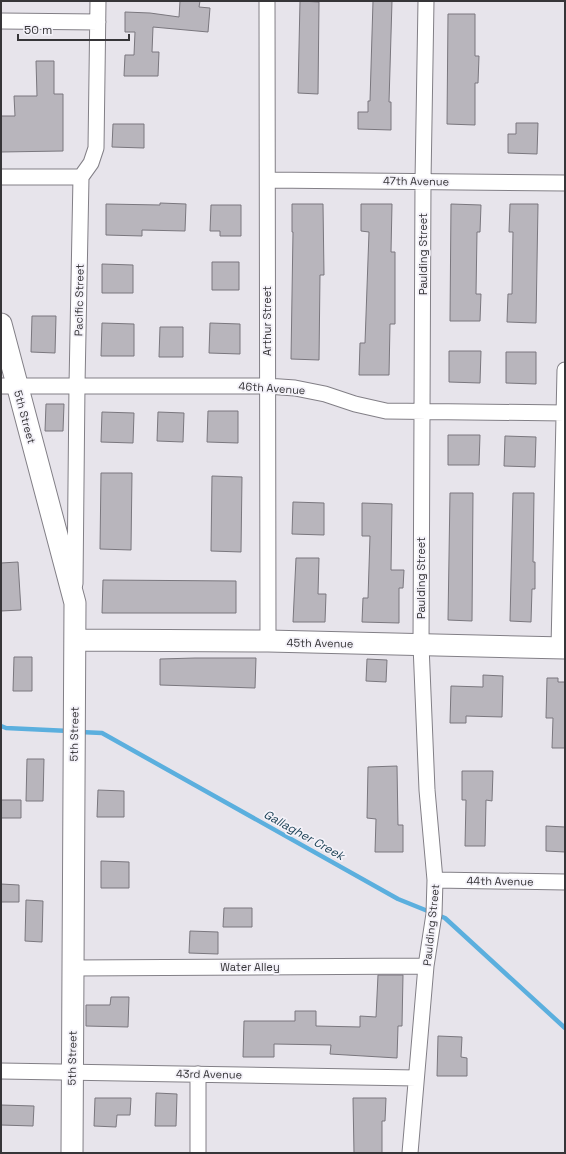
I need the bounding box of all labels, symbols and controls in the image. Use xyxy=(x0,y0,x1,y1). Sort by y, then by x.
scale bar xyxy=(18,16,129,42)
text: 50 m xyxy=(24,22,52,38)
street label: 47th Avenue xyxy=(383,173,449,189)
street label: Paulding Street xyxy=(416,213,430,295)
street label: Pacific Street xyxy=(71,264,87,336)
street label: Arthur Street xyxy=(260,286,274,356)
street label: 46th Avenue xyxy=(238,379,306,397)
street label: 5th Street xyxy=(11,389,39,445)
street label: Paulding Street xyxy=(414,537,428,619)
street label: 45th Avenue xyxy=(286,635,354,651)
street label: 5th Street xyxy=(67,706,81,762)
water label: Gallagher Creek xyxy=(261,806,349,865)
street label: 44th Avenue xyxy=(466,873,534,889)
street label: Paulding Street xyxy=(420,883,442,967)
street label: Water Alley xyxy=(220,960,280,974)
street label: 5th Street xyxy=(65,1030,79,1086)
street label: 43rd Avenue xyxy=(176,1066,242,1082)

